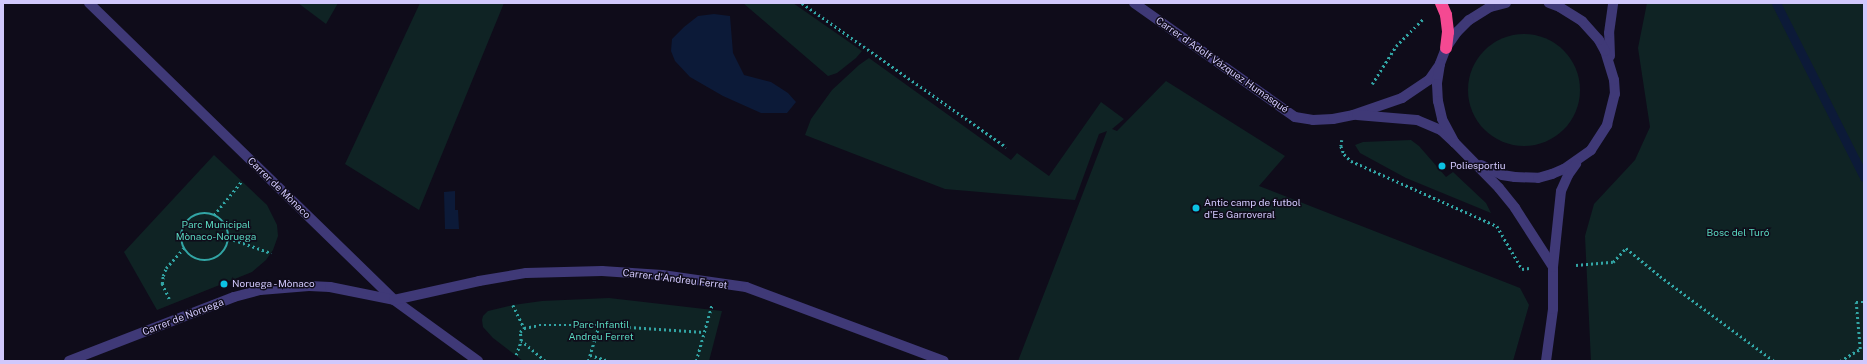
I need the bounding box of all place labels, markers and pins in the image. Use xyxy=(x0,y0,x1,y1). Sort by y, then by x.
place label: Poliesportiu xyxy=(1450,160,1506,172)
marker: Poliesportiu xyxy=(1437,161,1447,171)
place label: Antic camp de futbol d'Es Garroveral xyxy=(1204,196,1301,220)
marker: Antic camp de futbol d'Es Garroveral xyxy=(1191,203,1201,213)
place label: Noruega - Mònaco xyxy=(232,278,317,290)
marker: Noruega - Mònaco xyxy=(219,279,229,289)

